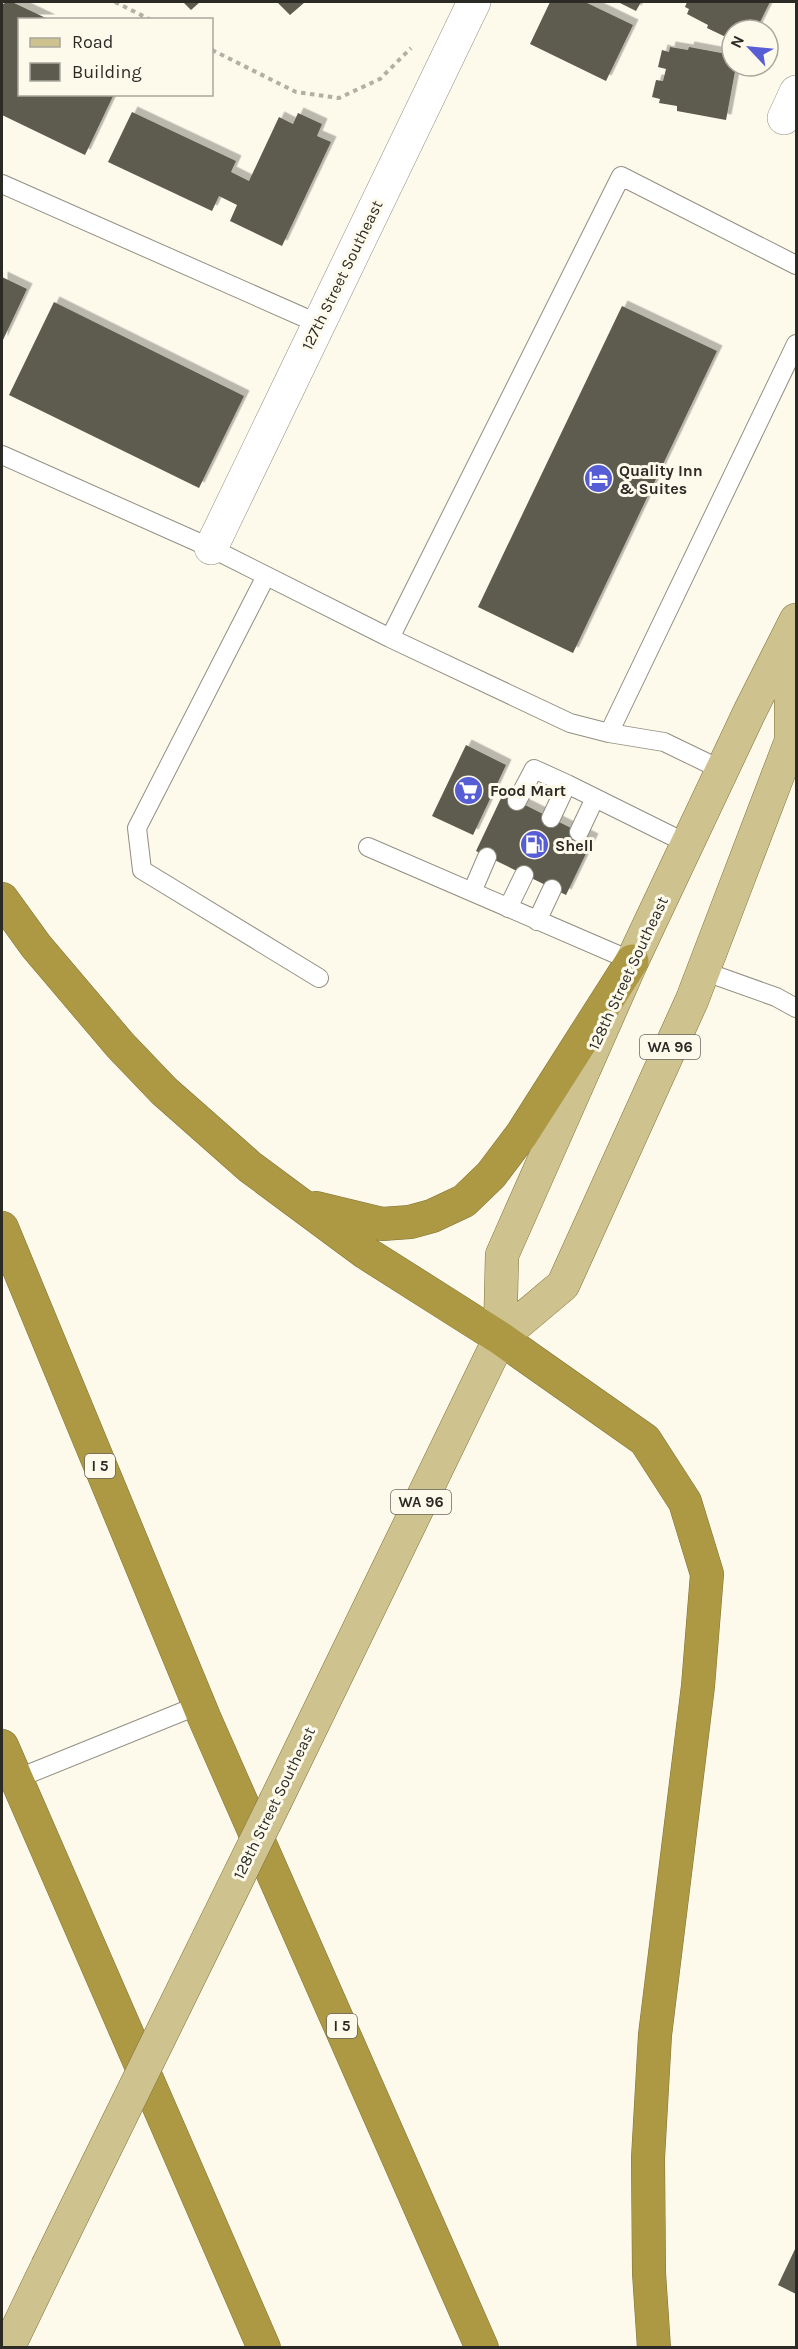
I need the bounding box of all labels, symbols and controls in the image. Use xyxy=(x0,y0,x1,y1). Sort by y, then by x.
legend xyxy=(18,18,213,96)
north arrow xyxy=(720,18,780,78)
text: Road xyxy=(72,31,113,53)
text: N xyxy=(726,32,748,51)
text: Building xyxy=(72,61,142,83)
street label: 127th Street Southeast xyxy=(297,197,387,353)
place label: Quality Inn & Suites xyxy=(619,461,703,498)
hotel icon: Quality Inn & Suites xyxy=(582,463,614,495)
supermarket icon: Food Mart xyxy=(453,774,485,806)
place label: Food Mart xyxy=(490,781,566,800)
fuel station icon: Shell xyxy=(518,829,550,861)
place label: Shell xyxy=(555,836,593,855)
street label: 128th Street Southeast xyxy=(584,893,672,1053)
road number: WA 96 xyxy=(640,1035,700,1059)
road number: I 5 xyxy=(85,1454,115,1478)
road number: WA 96 xyxy=(391,1490,451,1514)
street label: 128th Street Southeast xyxy=(229,1724,319,1882)
road number: I 5 xyxy=(327,2014,357,2038)

